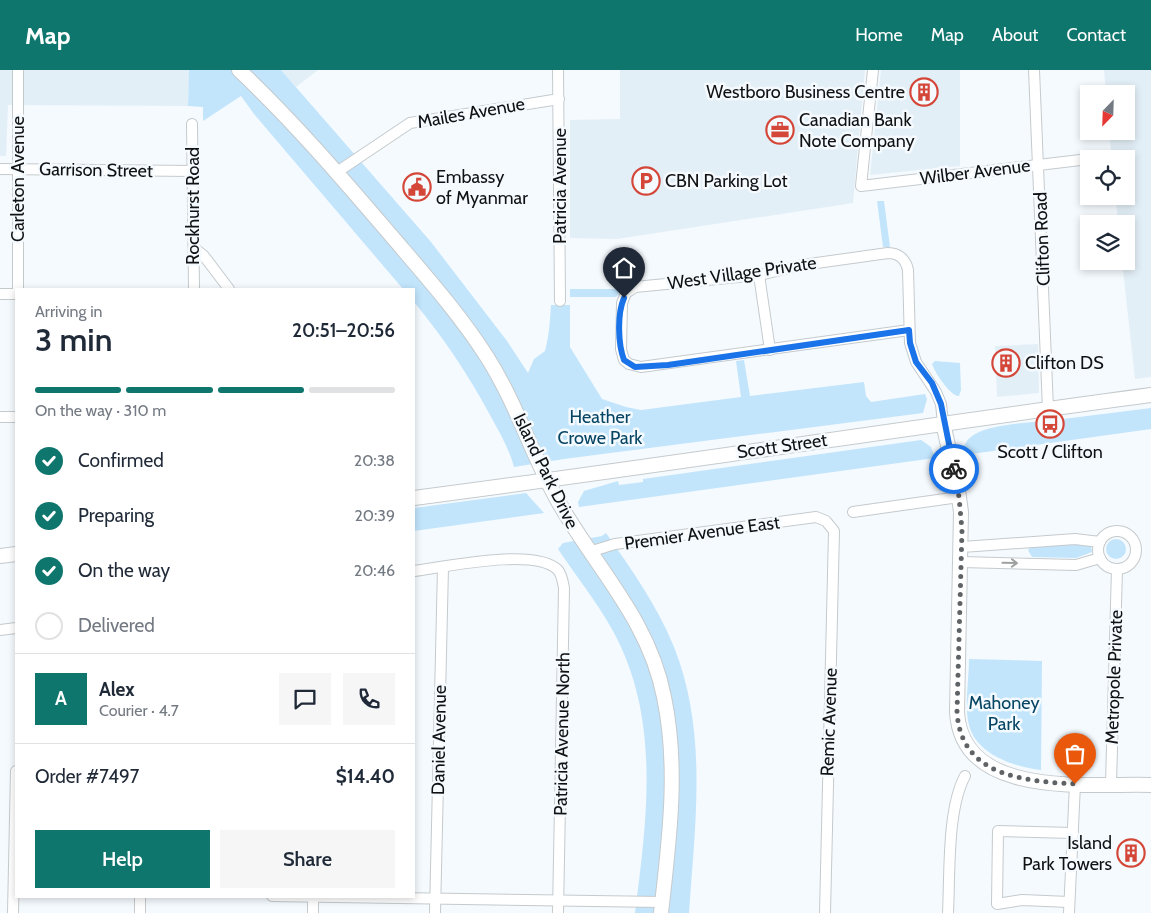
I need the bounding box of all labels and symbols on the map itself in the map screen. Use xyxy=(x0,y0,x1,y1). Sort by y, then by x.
building icon: Westboro Business Centre xyxy=(909,77,939,107)
place label: Westboro Business Centre xyxy=(706,81,905,103)
north arrow xyxy=(1080,85,1135,140)
street label: Mailes Avenue xyxy=(415,93,527,133)
place label: Canadian Bank Note Company xyxy=(799,109,915,152)
office icon: Canadian Bank Note Company xyxy=(765,115,795,145)
street label: Carleton Avenue xyxy=(7,116,29,242)
street label: Patricia Avenue xyxy=(549,128,571,244)
street label: Rockhurst Road xyxy=(182,147,204,265)
street label: Wilber Avenue xyxy=(919,154,1031,190)
street label: Garrison Street xyxy=(39,158,153,182)
place label: Embassy of Myanmar xyxy=(436,166,528,209)
parking icon: CBN Parking Lot xyxy=(631,166,661,196)
place label: CBN Parking Lot xyxy=(665,170,788,192)
public building icon: Embassy of Myanmar xyxy=(402,172,432,202)
street label: Clifton Road xyxy=(1029,192,1055,286)
pin xyxy=(603,247,645,298)
street label: West Village Private xyxy=(666,252,818,294)
building icon: Clifton DS xyxy=(991,348,1021,378)
place label: Clifton DS xyxy=(1025,352,1104,374)
park label: Heather Crowe Park xyxy=(558,406,643,449)
bus stop icon: Scott / Clifton xyxy=(1035,409,1065,439)
street label: Island Park Drive xyxy=(509,410,583,532)
street label: Scott Street xyxy=(736,429,828,463)
place label: Scott / Clifton xyxy=(997,441,1103,463)
courier xyxy=(929,444,979,494)
street label: Premier Avenue East xyxy=(623,511,781,555)
one-way arrow xyxy=(1002,558,1018,568)
street label: Metropole Private xyxy=(1101,609,1127,745)
street label: Patricia Avenue North xyxy=(550,652,574,816)
street label: Remic Avenue xyxy=(816,667,842,777)
street label: Daniel Avenue xyxy=(427,685,451,795)
park label: Mahoney Park xyxy=(968,692,1040,735)
pin xyxy=(1054,733,1096,784)
place label: Island Park Towers xyxy=(1022,832,1112,875)
building icon: Island Park Towers xyxy=(1116,838,1146,868)

